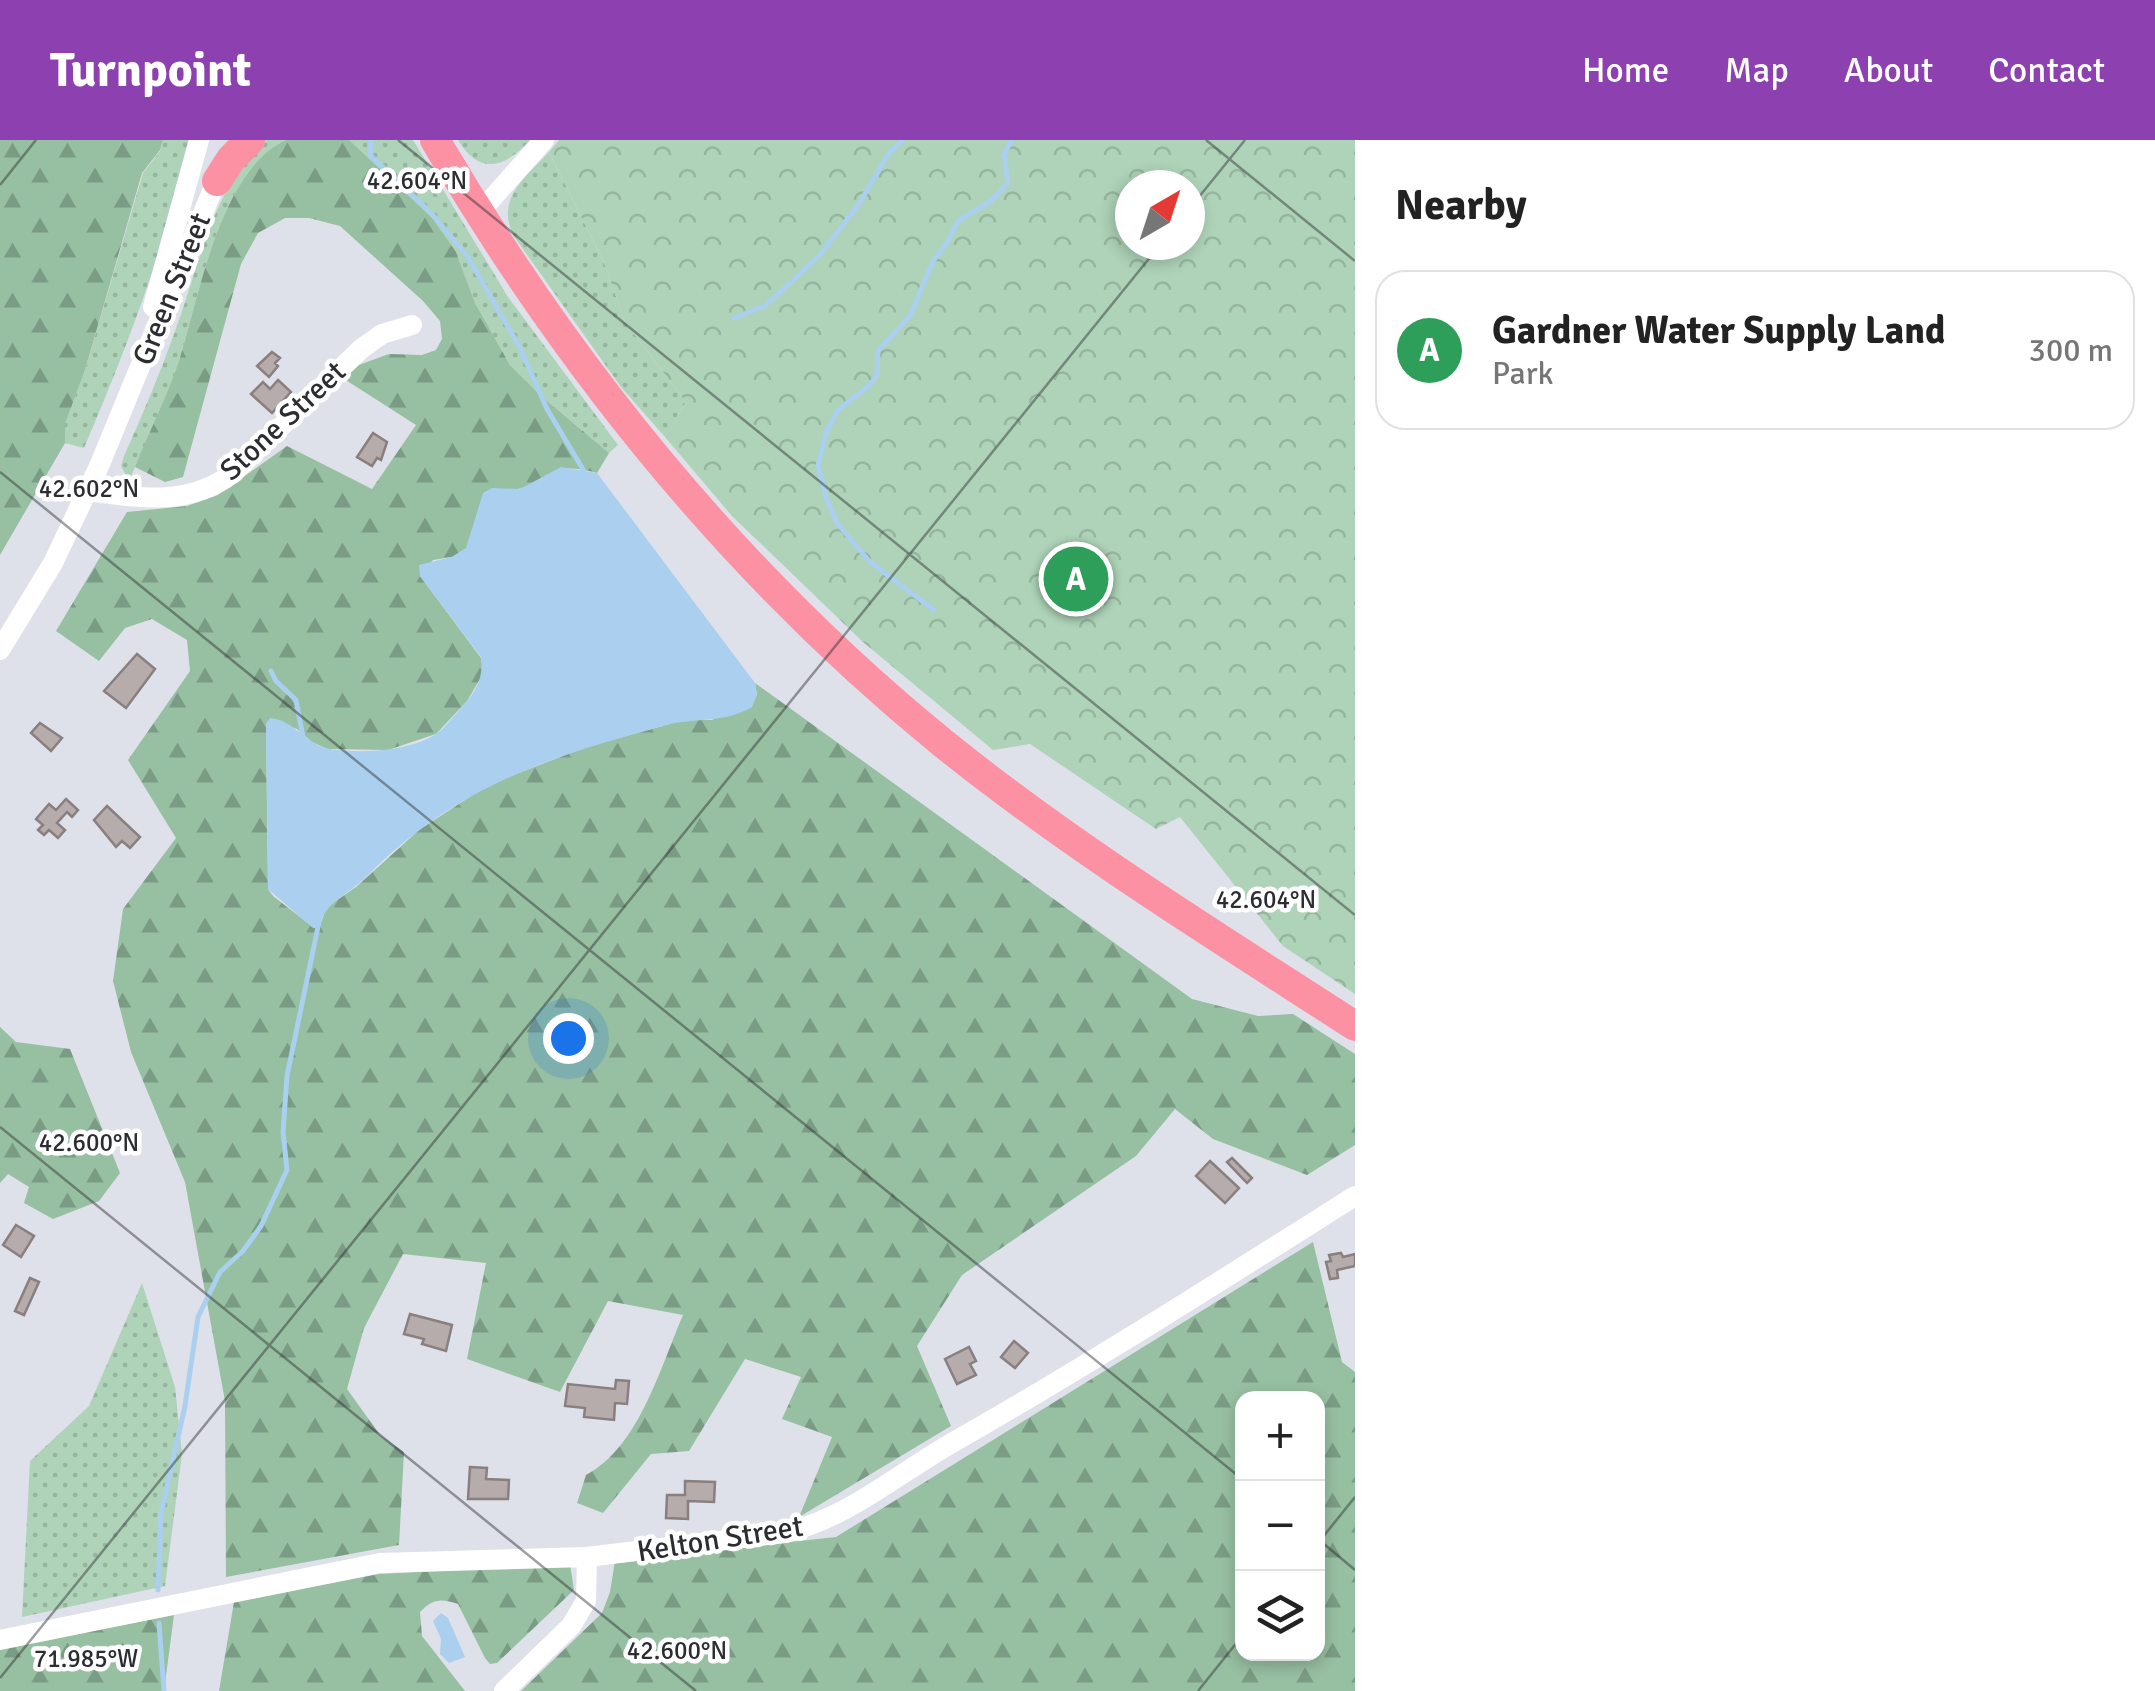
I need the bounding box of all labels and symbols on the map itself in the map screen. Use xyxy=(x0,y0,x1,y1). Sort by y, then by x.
text: 42.604°N xyxy=(367,165,467,196)
north arrow xyxy=(1115,170,1205,260)
street label: Green Street xyxy=(125,207,219,371)
street label: Stone Street xyxy=(212,353,354,489)
text: 42.602°N xyxy=(39,473,139,504)
pin: A xyxy=(1044,542,1108,616)
text: 42.604°N xyxy=(1216,884,1316,915)
your location xyxy=(543,1013,594,1064)
text: 42.600°N xyxy=(39,1127,139,1158)
street label: Kelton Street xyxy=(634,1508,806,1570)
text: 42.600°N xyxy=(627,1635,727,1666)
text: 71.985°W xyxy=(34,1643,138,1674)

